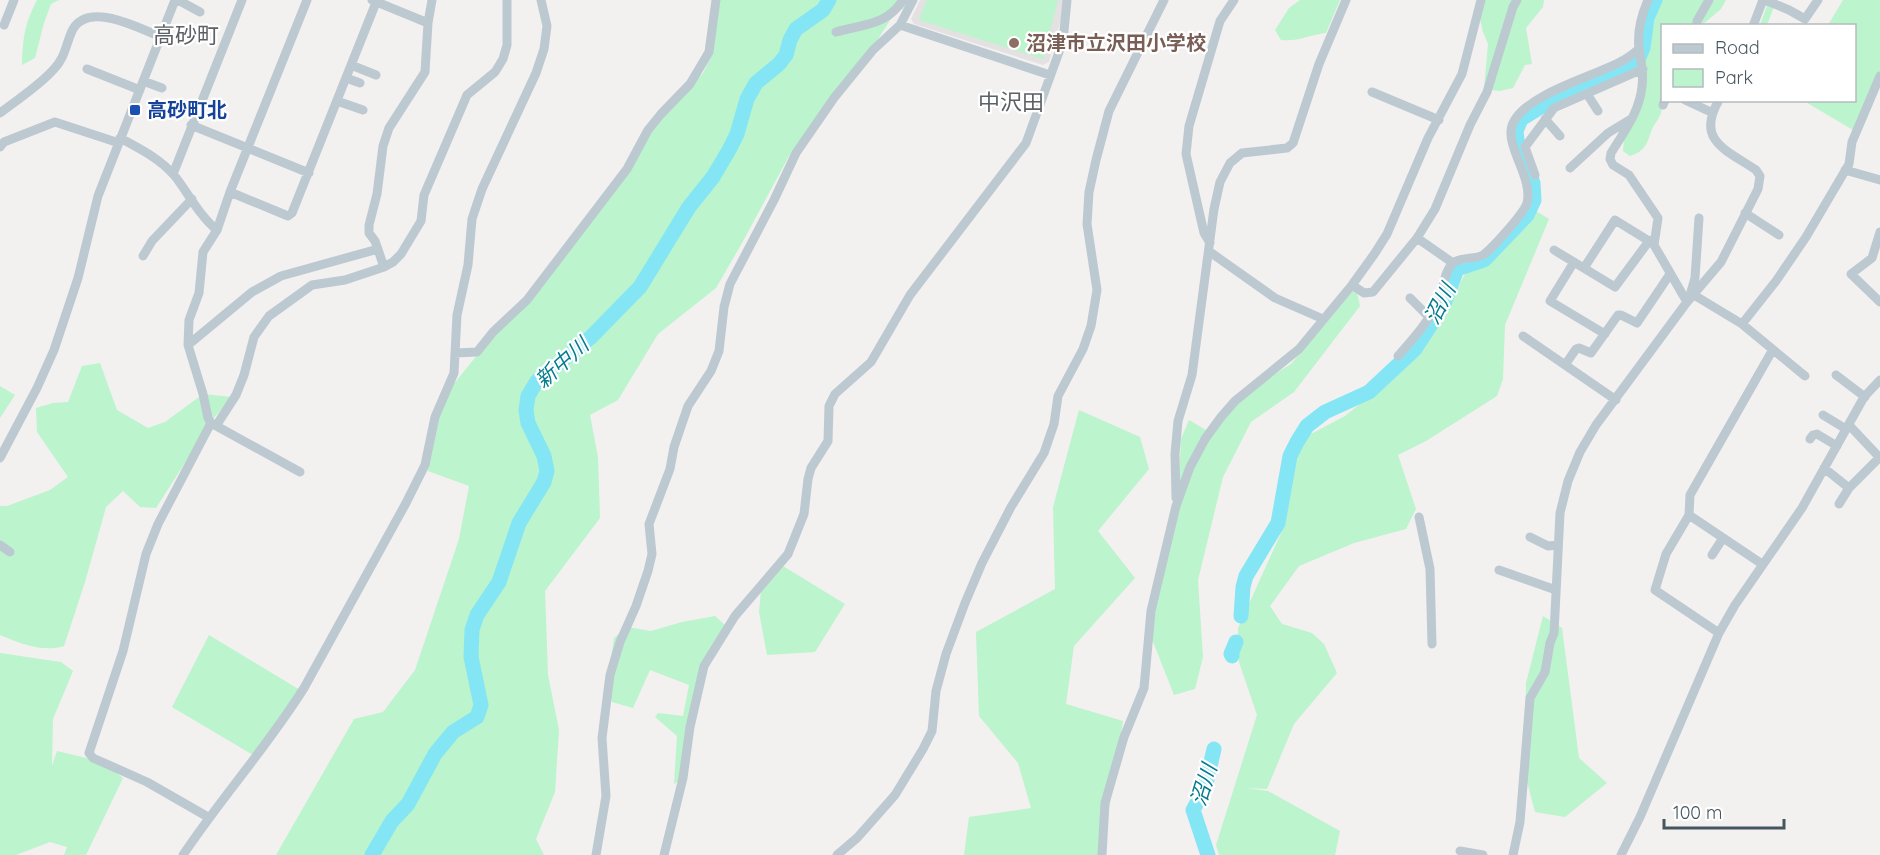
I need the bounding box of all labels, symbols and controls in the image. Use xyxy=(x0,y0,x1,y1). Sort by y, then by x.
district label: 高砂町 xyxy=(153,21,219,49)
legend xyxy=(1661,24,1856,102)
place label: 沼津市立沢田小学校 xyxy=(1026,30,1206,55)
marker: 沼津市立沢田小学校 xyxy=(1007,36,1021,50)
text: Road xyxy=(1715,36,1760,59)
text: Park xyxy=(1715,66,1753,89)
district label: 中沢田 xyxy=(978,88,1044,116)
place label: 高砂町北 xyxy=(147,97,227,122)
marker: 高砂町北 xyxy=(128,103,142,117)
water label: 沼川 xyxy=(1418,277,1461,328)
water label: 新中川 xyxy=(529,330,595,393)
water label: 沼川 xyxy=(1184,759,1222,809)
scale bar xyxy=(1664,792,1784,830)
text: 100 m xyxy=(1673,801,1722,824)

